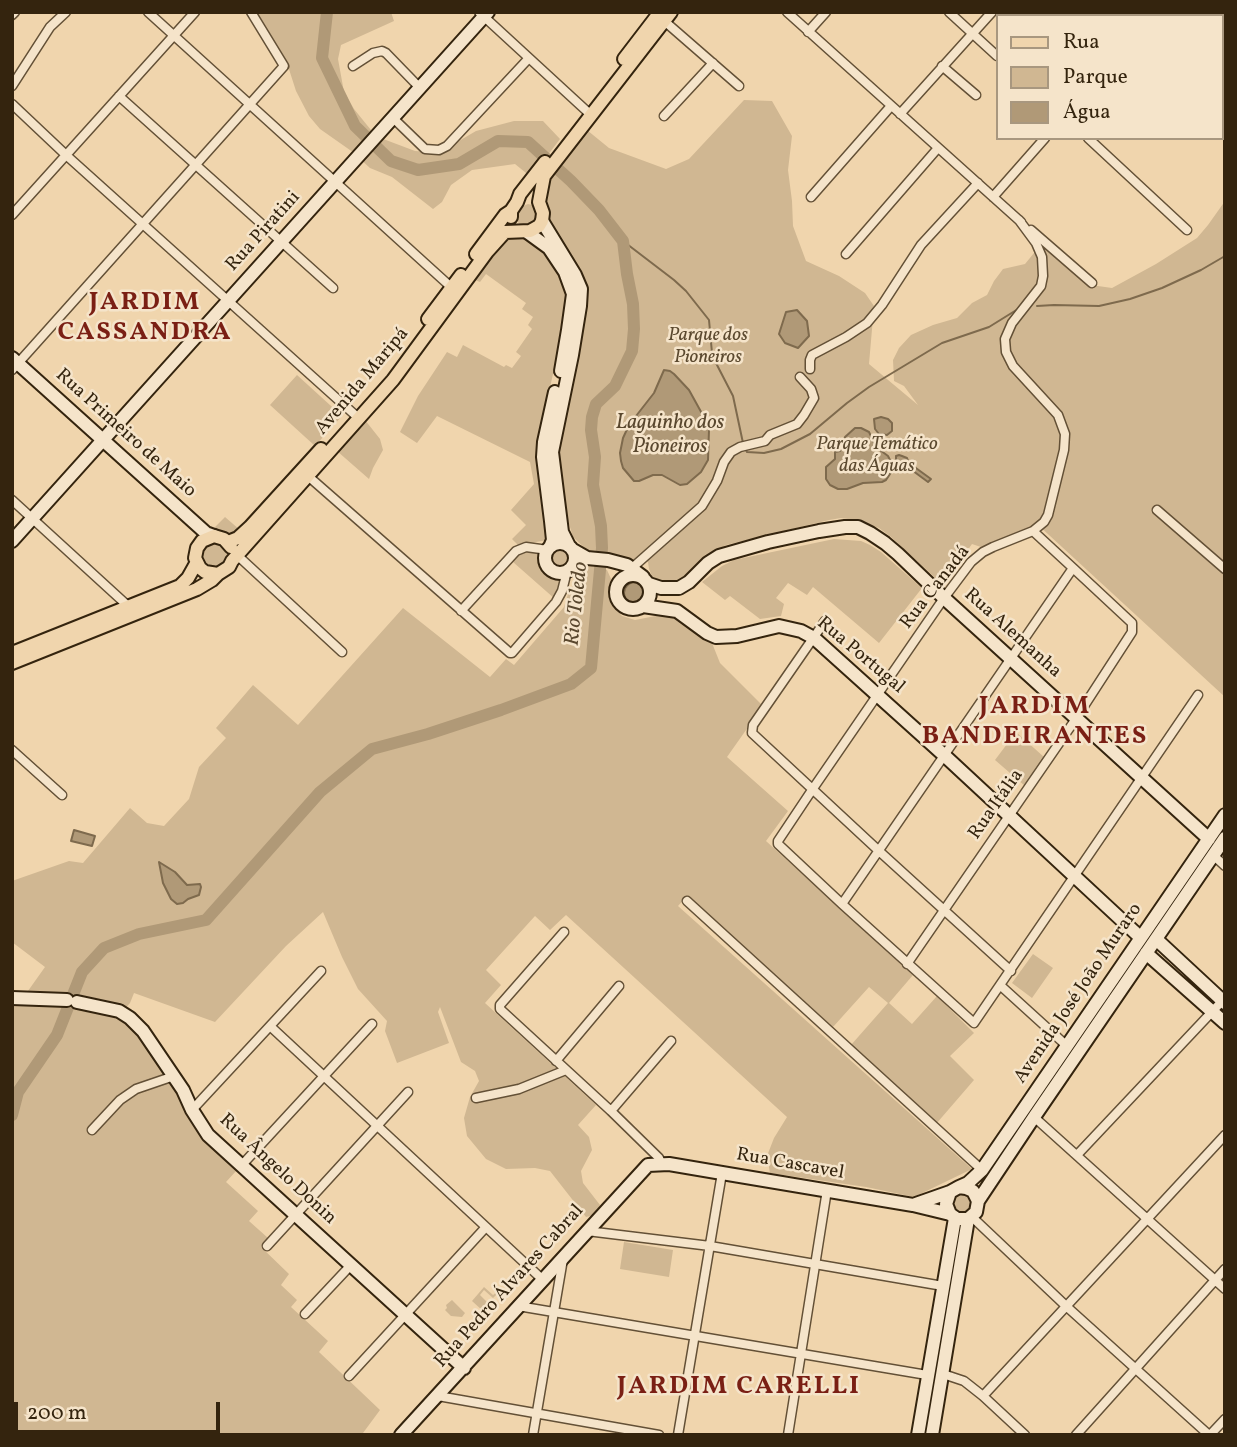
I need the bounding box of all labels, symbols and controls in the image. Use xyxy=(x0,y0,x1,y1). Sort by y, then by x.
legend xyxy=(996,14,1223,140)
text: Rua xyxy=(1063,28,1100,57)
text: Parque xyxy=(1063,63,1128,92)
text: Água xyxy=(1063,98,1111,127)
street label: Rua Piratini xyxy=(222,187,306,277)
district label: JARDIM CASSANDRA xyxy=(59,288,231,350)
street label: Avenida Maripá xyxy=(311,324,415,440)
park label: Parque dos Pioneiros xyxy=(668,326,748,370)
street label: Rua Primeiro de Maio xyxy=(50,365,200,503)
water label: Laguinho dos Pioneiros xyxy=(616,411,724,461)
park label: Parque Temático das Águas xyxy=(816,435,938,479)
street label: Rua Canadá xyxy=(896,542,976,634)
water label: Rio Toledo xyxy=(561,561,595,647)
street label: Rua Alemanha xyxy=(959,584,1065,684)
street label: Rua Portugal xyxy=(811,613,909,699)
district label: JARDIM BANDEIRANTES xyxy=(923,692,1147,754)
street label: Rua Itália xyxy=(965,765,1029,845)
street label: Avenida José João Muraro xyxy=(1010,899,1148,1089)
street label: Rua Ângelo Donin xyxy=(214,1110,340,1230)
street label: Rua Cascavel xyxy=(734,1144,846,1186)
street label: Rua Pedro Álvares Cabral xyxy=(431,1201,589,1373)
district label: JARDIM CARELLI xyxy=(619,1372,859,1404)
scale bar xyxy=(18,1388,224,1432)
text: 200 m xyxy=(27,1399,87,1428)

